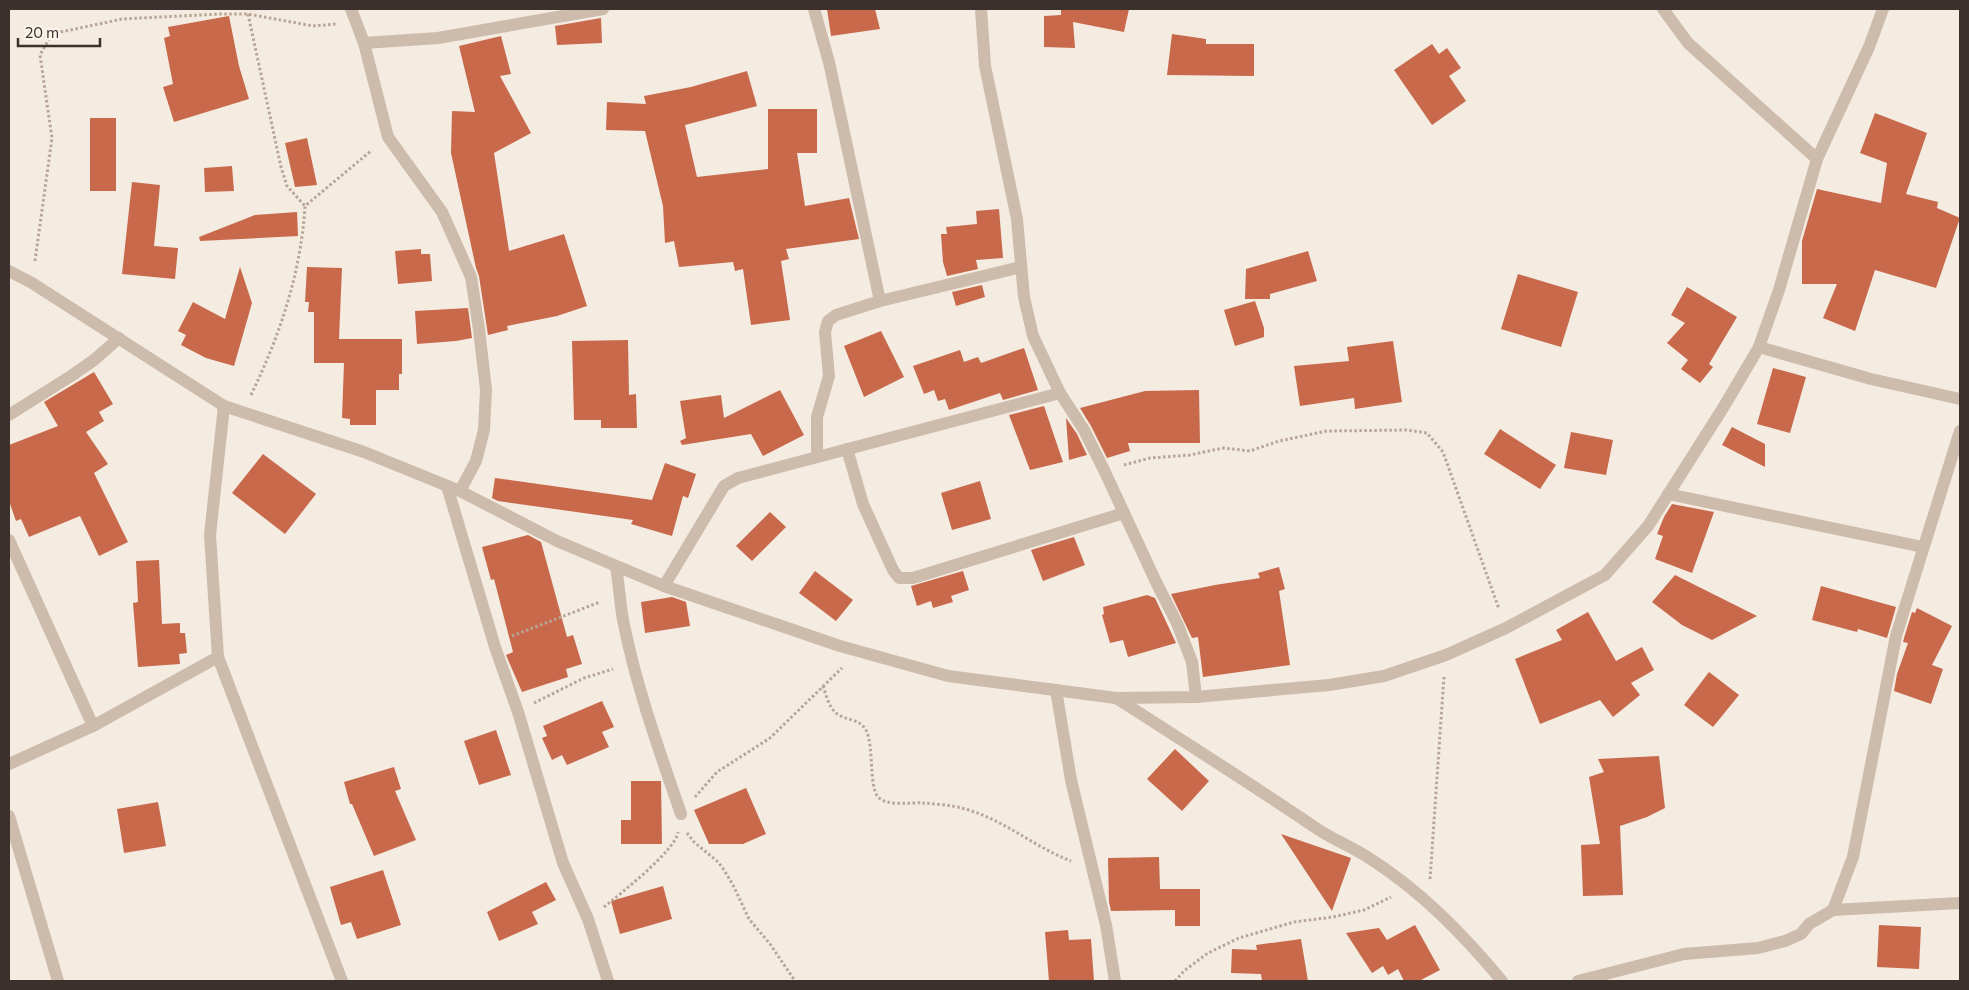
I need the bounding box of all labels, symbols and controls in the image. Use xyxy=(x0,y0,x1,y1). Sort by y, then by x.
scale bar xyxy=(18,15,100,47)
text: 20 m xyxy=(25,23,59,41)

